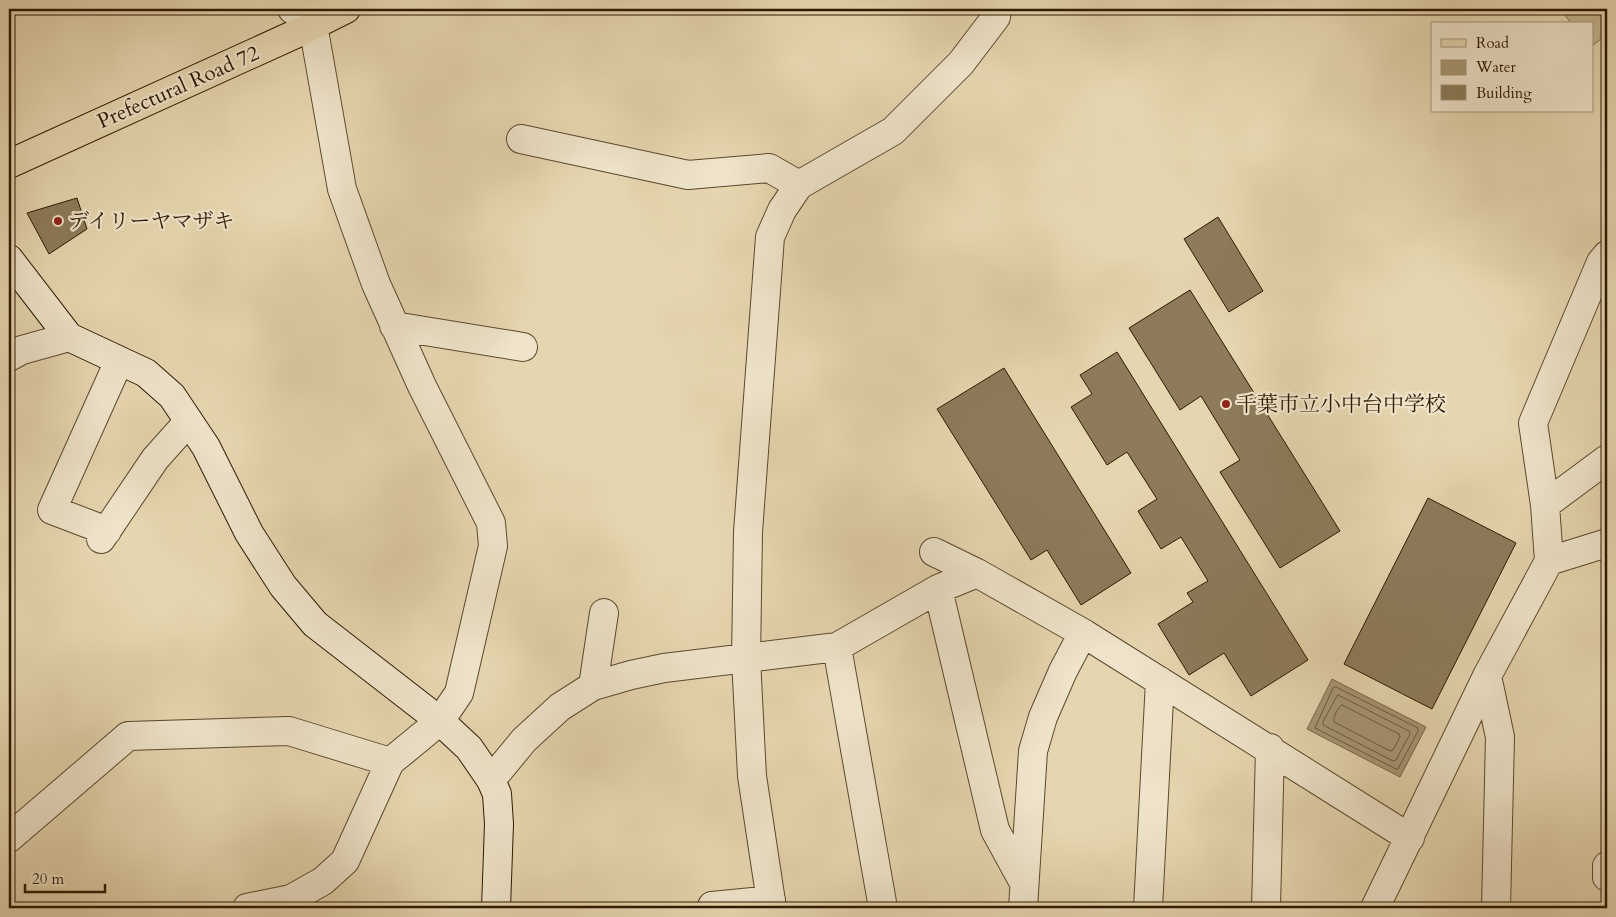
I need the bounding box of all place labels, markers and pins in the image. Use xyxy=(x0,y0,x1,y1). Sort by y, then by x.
place label: デイリーヤマザキ xyxy=(68,207,235,236)
marker: デイリーヤマザキ xyxy=(52,215,64,227)
place label: 千葉市立小中台中学校 xyxy=(1236,390,1446,419)
marker: 千葉市立小中台中学校 xyxy=(1220,398,1232,410)

